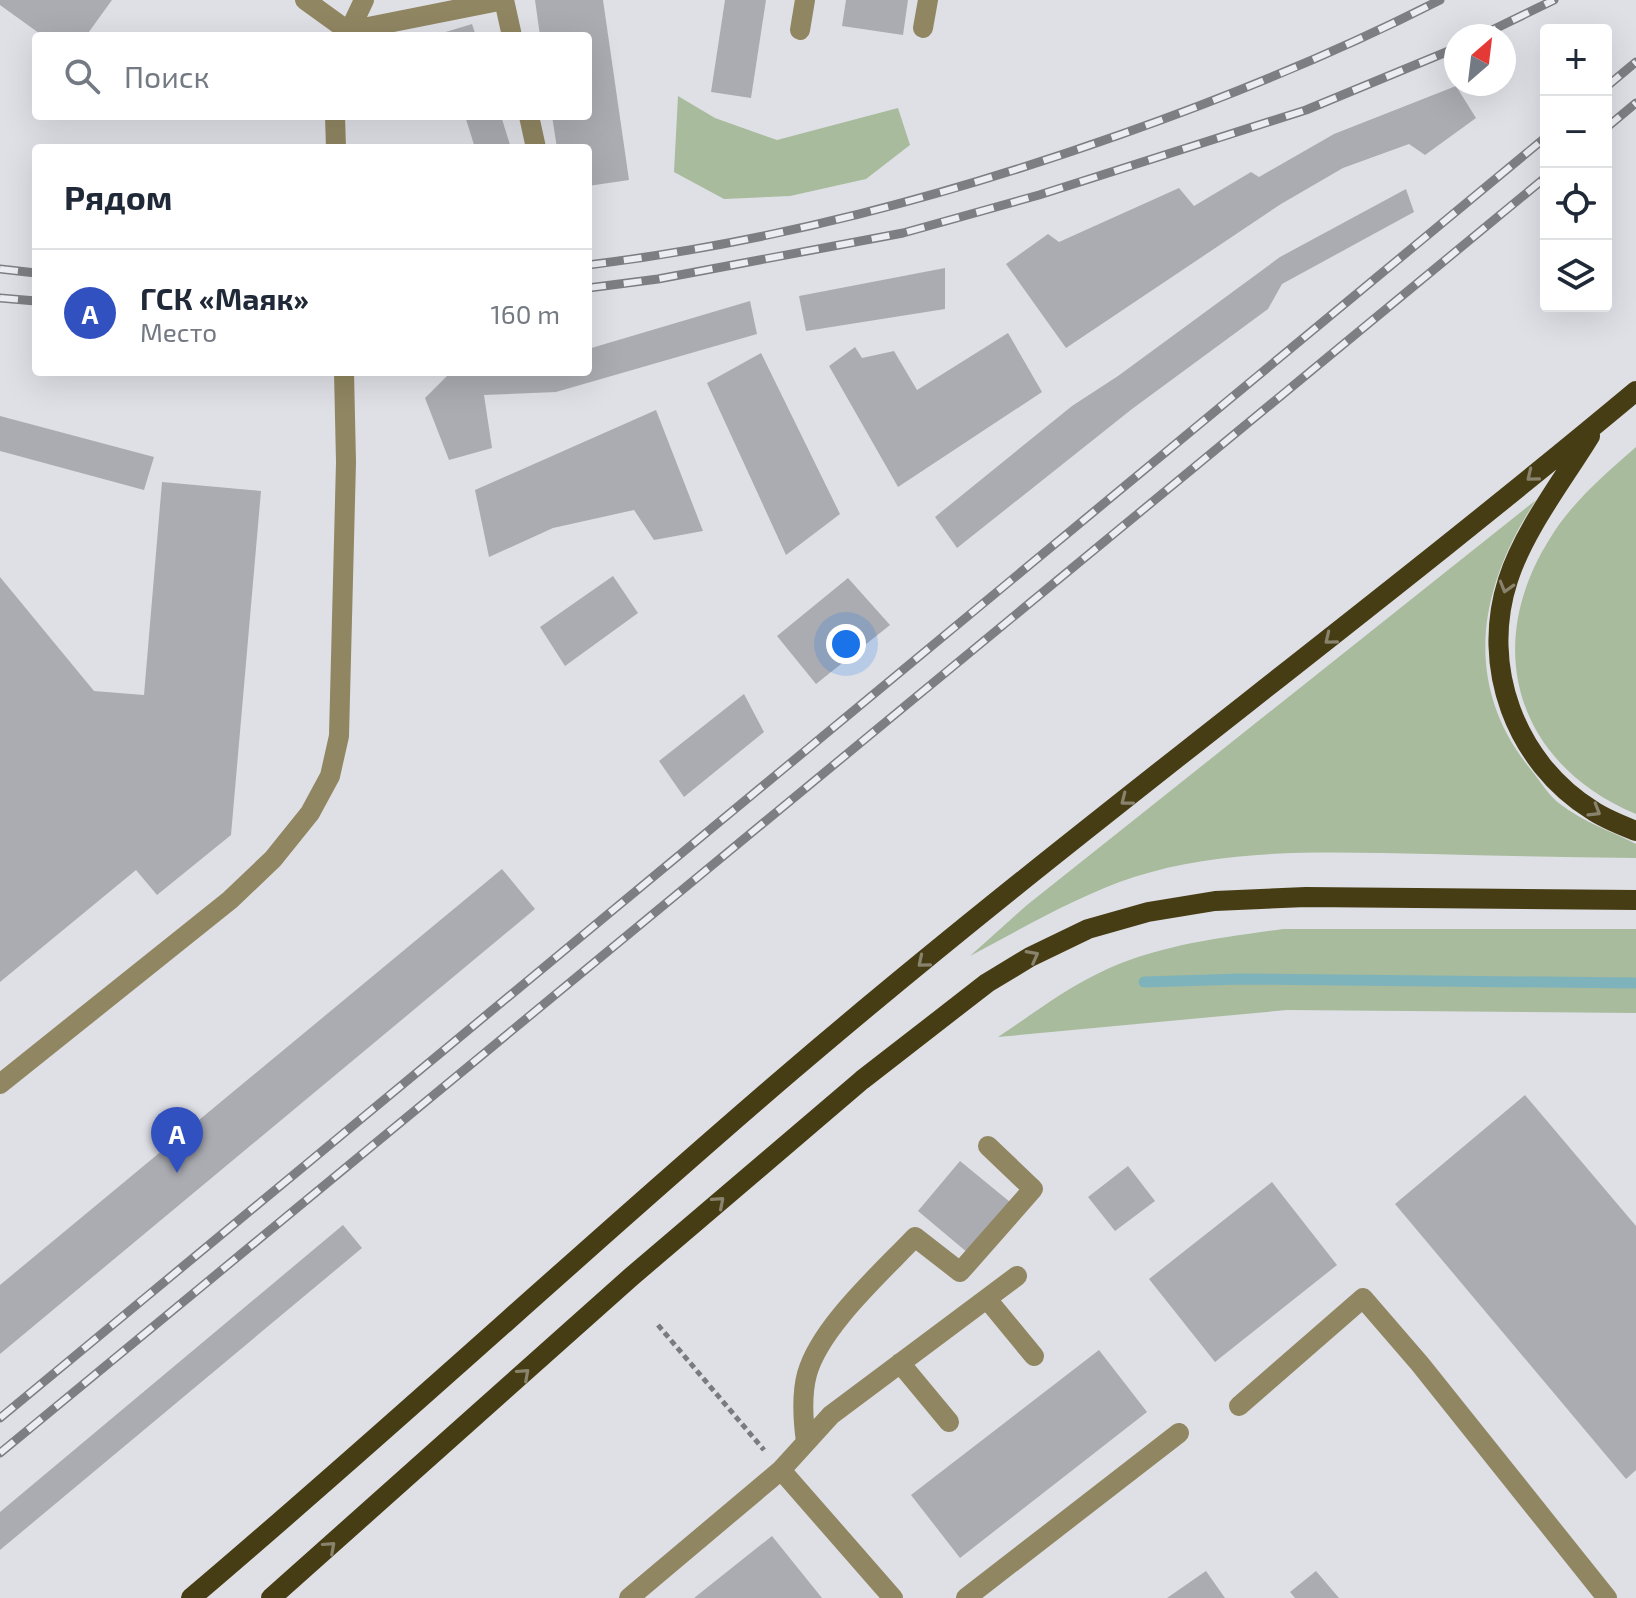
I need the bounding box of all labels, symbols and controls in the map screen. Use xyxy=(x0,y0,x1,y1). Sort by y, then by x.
north arrow xyxy=(1444,24,1516,96)
map controls xyxy=(1540,24,1612,312)
button: + xyxy=(1540,24,1612,96)
search box xyxy=(32,32,592,120)
icon: search xyxy=(60,54,104,98)
text: Поиск xyxy=(124,58,210,94)
button: − xyxy=(1540,96,1612,168)
button: locate xyxy=(1540,168,1612,240)
text: Рядом xyxy=(64,176,172,217)
button: layers xyxy=(1540,240,1612,312)
text: ГСК «Маяк» xyxy=(140,280,309,316)
text: A xyxy=(82,298,98,329)
text: 160 m xyxy=(491,298,560,329)
text: Место xyxy=(140,316,217,347)
one-way arrow xyxy=(1526,466,1541,480)
one-way arrow xyxy=(1499,580,1516,594)
your location xyxy=(826,624,866,664)
one-way arrow xyxy=(1324,629,1339,643)
one-way arrow xyxy=(1121,790,1135,805)
one-way arrow xyxy=(1586,801,1601,817)
one-way arrow xyxy=(1025,950,1040,965)
one-way arrow xyxy=(917,952,932,967)
pin: A xyxy=(151,1107,203,1173)
one-way arrow xyxy=(710,1197,725,1212)
one-way arrow xyxy=(514,1369,529,1383)
one-way arrow xyxy=(320,1542,335,1556)

